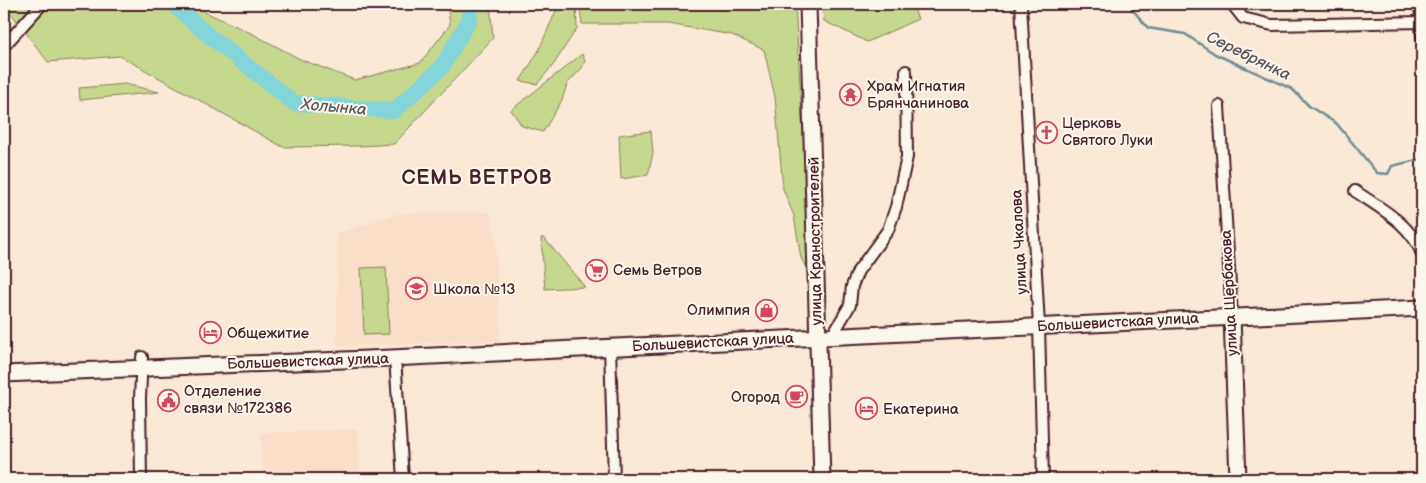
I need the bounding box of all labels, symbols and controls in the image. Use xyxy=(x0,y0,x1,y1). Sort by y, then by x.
water label: Серебрянка xyxy=(1203,28,1294,85)
place label: Храм Игнатия Брянчанинова xyxy=(867,77,969,113)
temple icon: Храм Игнатия Брянчанинова xyxy=(839,83,863,107)
water label: Холынка xyxy=(299,95,367,120)
place label: Церковь Святого Луки xyxy=(1062,114,1153,150)
church icon: Церковь Святого Луки xyxy=(1034,120,1058,144)
street label: улица Краностроителей xyxy=(805,157,826,325)
district label: СЕМЬ ВЕТРОВ xyxy=(401,166,553,190)
street label: улица Чкалова xyxy=(1007,189,1032,295)
street label: улица Щербакова xyxy=(1217,229,1242,357)
supermarket icon: Семь Ветров xyxy=(585,258,609,282)
place label: Семь Ветров xyxy=(613,261,702,280)
school or university icon: Школа №13 xyxy=(405,277,429,301)
place label: Школа №13 xyxy=(433,280,515,299)
shop icon: Олимпия xyxy=(754,298,778,322)
place label: Олимпия xyxy=(687,301,750,320)
street label: Большевистская улица xyxy=(1037,309,1200,336)
hotel icon: Общежитие xyxy=(199,321,223,345)
place label: Общежитие xyxy=(227,324,309,343)
street label: Большевистская улица xyxy=(632,329,795,356)
street label: Большевистская улица xyxy=(227,349,389,374)
place label: Отделение связи №172386 xyxy=(184,382,292,418)
cafe icon: Огород xyxy=(784,385,808,409)
public building icon: Отделение связи №172386 xyxy=(156,388,180,412)
place label: Огород xyxy=(731,388,780,407)
hotel icon: Екатерина xyxy=(855,397,879,421)
place label: Екатерина xyxy=(883,400,959,419)

